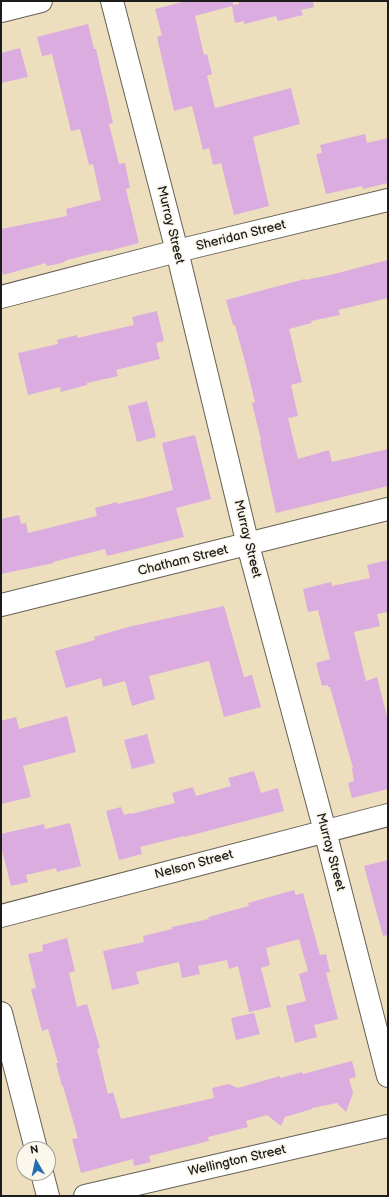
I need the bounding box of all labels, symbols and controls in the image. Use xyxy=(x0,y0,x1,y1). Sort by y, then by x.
street label: Murray Street xyxy=(153,184,187,266)
street label: Sheridan Street xyxy=(195,217,287,255)
street label: Murray Street xyxy=(230,498,264,580)
street label: Chatham Street xyxy=(136,542,230,580)
street label: Murray Street xyxy=(312,811,348,893)
street label: Nelson Street xyxy=(153,847,235,883)
north arrow xyxy=(16,1141,56,1181)
street label: Wellington Street xyxy=(187,1142,287,1180)
text: N xyxy=(29,1143,39,1157)

